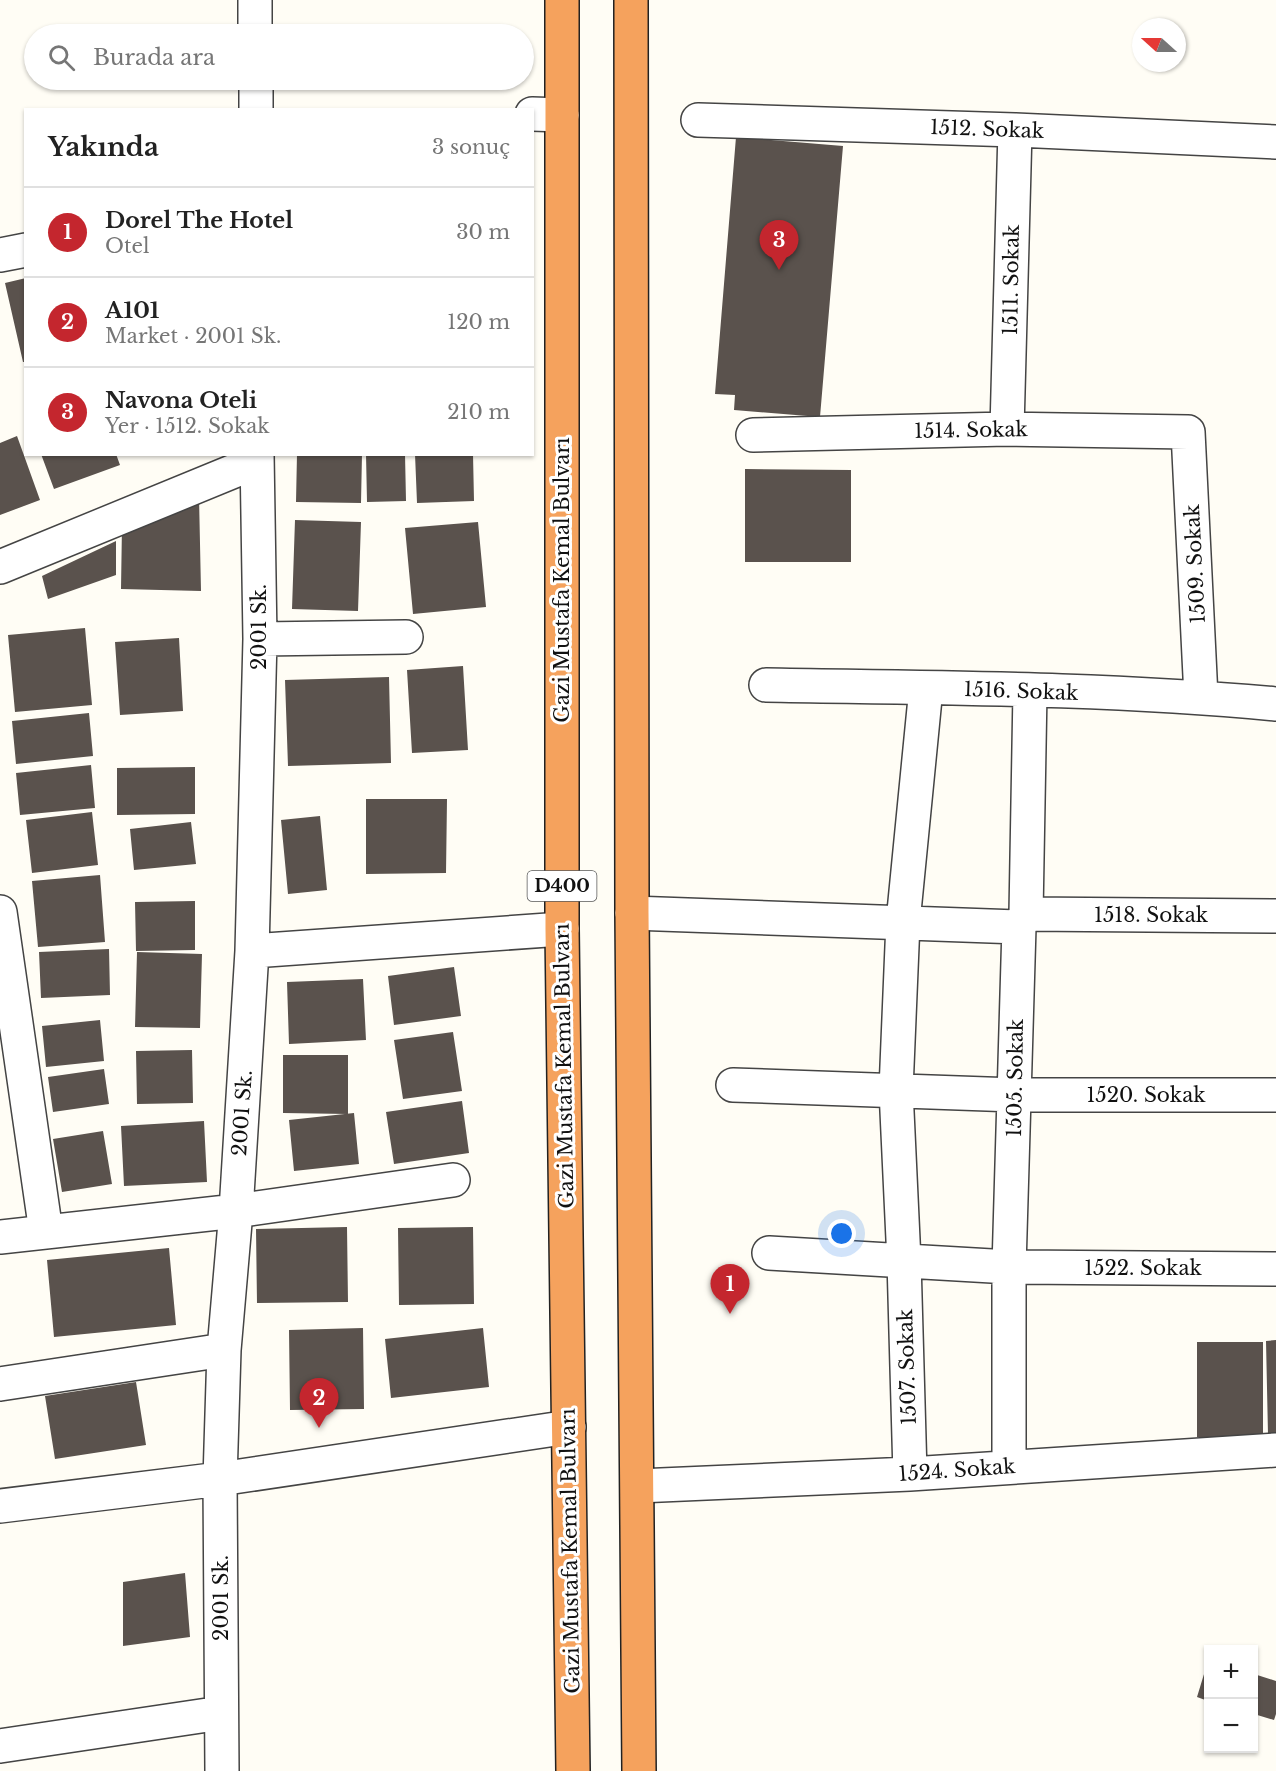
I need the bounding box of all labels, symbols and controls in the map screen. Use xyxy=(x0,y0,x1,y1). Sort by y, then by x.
north arrow xyxy=(1132,18,1186,72)
search box xyxy=(24,24,534,90)
icon: search xyxy=(45,41,78,74)
text: Burada ara xyxy=(93,44,215,71)
street label: 1512. Sokak xyxy=(929,115,1045,143)
text: Yakında xyxy=(48,131,159,163)
text: 3 sonuç xyxy=(432,135,510,159)
text: Dorel The Hotel xyxy=(105,207,293,234)
text: 1 xyxy=(63,220,72,244)
text: 30 m xyxy=(456,220,510,244)
pin: 3 xyxy=(760,220,798,270)
street label: 1511. Sokak xyxy=(998,224,1024,336)
text: Otel xyxy=(105,234,149,258)
text: A101 xyxy=(105,297,159,324)
text: 2 xyxy=(61,310,74,334)
text: 120 m xyxy=(447,310,510,334)
text: Market · 2001 Sk. xyxy=(105,324,281,348)
text: Navona Oteli xyxy=(105,387,257,414)
text: 3 xyxy=(61,400,74,424)
text: 210 m xyxy=(447,400,510,424)
text: Yer · 1512. Sokak xyxy=(105,414,270,438)
street label: 1514. Sokak xyxy=(914,417,1029,443)
street label: Gazi Mustafa Kemal Bulvarı xyxy=(550,437,574,723)
street label: 1509. Sokak xyxy=(1180,503,1210,624)
street label: 2001 Sk. xyxy=(247,584,271,670)
street label: 1516. Sokak xyxy=(963,677,1079,705)
road number: D400 xyxy=(528,871,596,901)
street label: 1518. Sokak xyxy=(1094,903,1209,927)
street label: Gazi Mustafa Kemal Bulvarı xyxy=(550,923,578,1209)
street label: 1505. Sokak xyxy=(1002,1018,1028,1137)
street label: 2001 Sk. xyxy=(227,1069,257,1157)
street label: 1520. Sokak xyxy=(1086,1083,1206,1107)
your location xyxy=(827,1219,856,1248)
street label: 1522. Sokak xyxy=(1084,1256,1203,1280)
pin: 1 xyxy=(710,1264,750,1314)
street label: 1507. Sokak xyxy=(893,1308,921,1425)
pin: 2 xyxy=(300,1378,338,1428)
street label: Gazi Mustafa Kemal Bulvarı xyxy=(556,1408,584,1694)
street label: 1524. Sokak xyxy=(898,1454,1017,1486)
street label: 2001 Sk. xyxy=(209,1555,233,1641)
map controls xyxy=(1204,1645,1258,1753)
button: + xyxy=(1204,1645,1258,1699)
button: − xyxy=(1204,1699,1258,1753)

